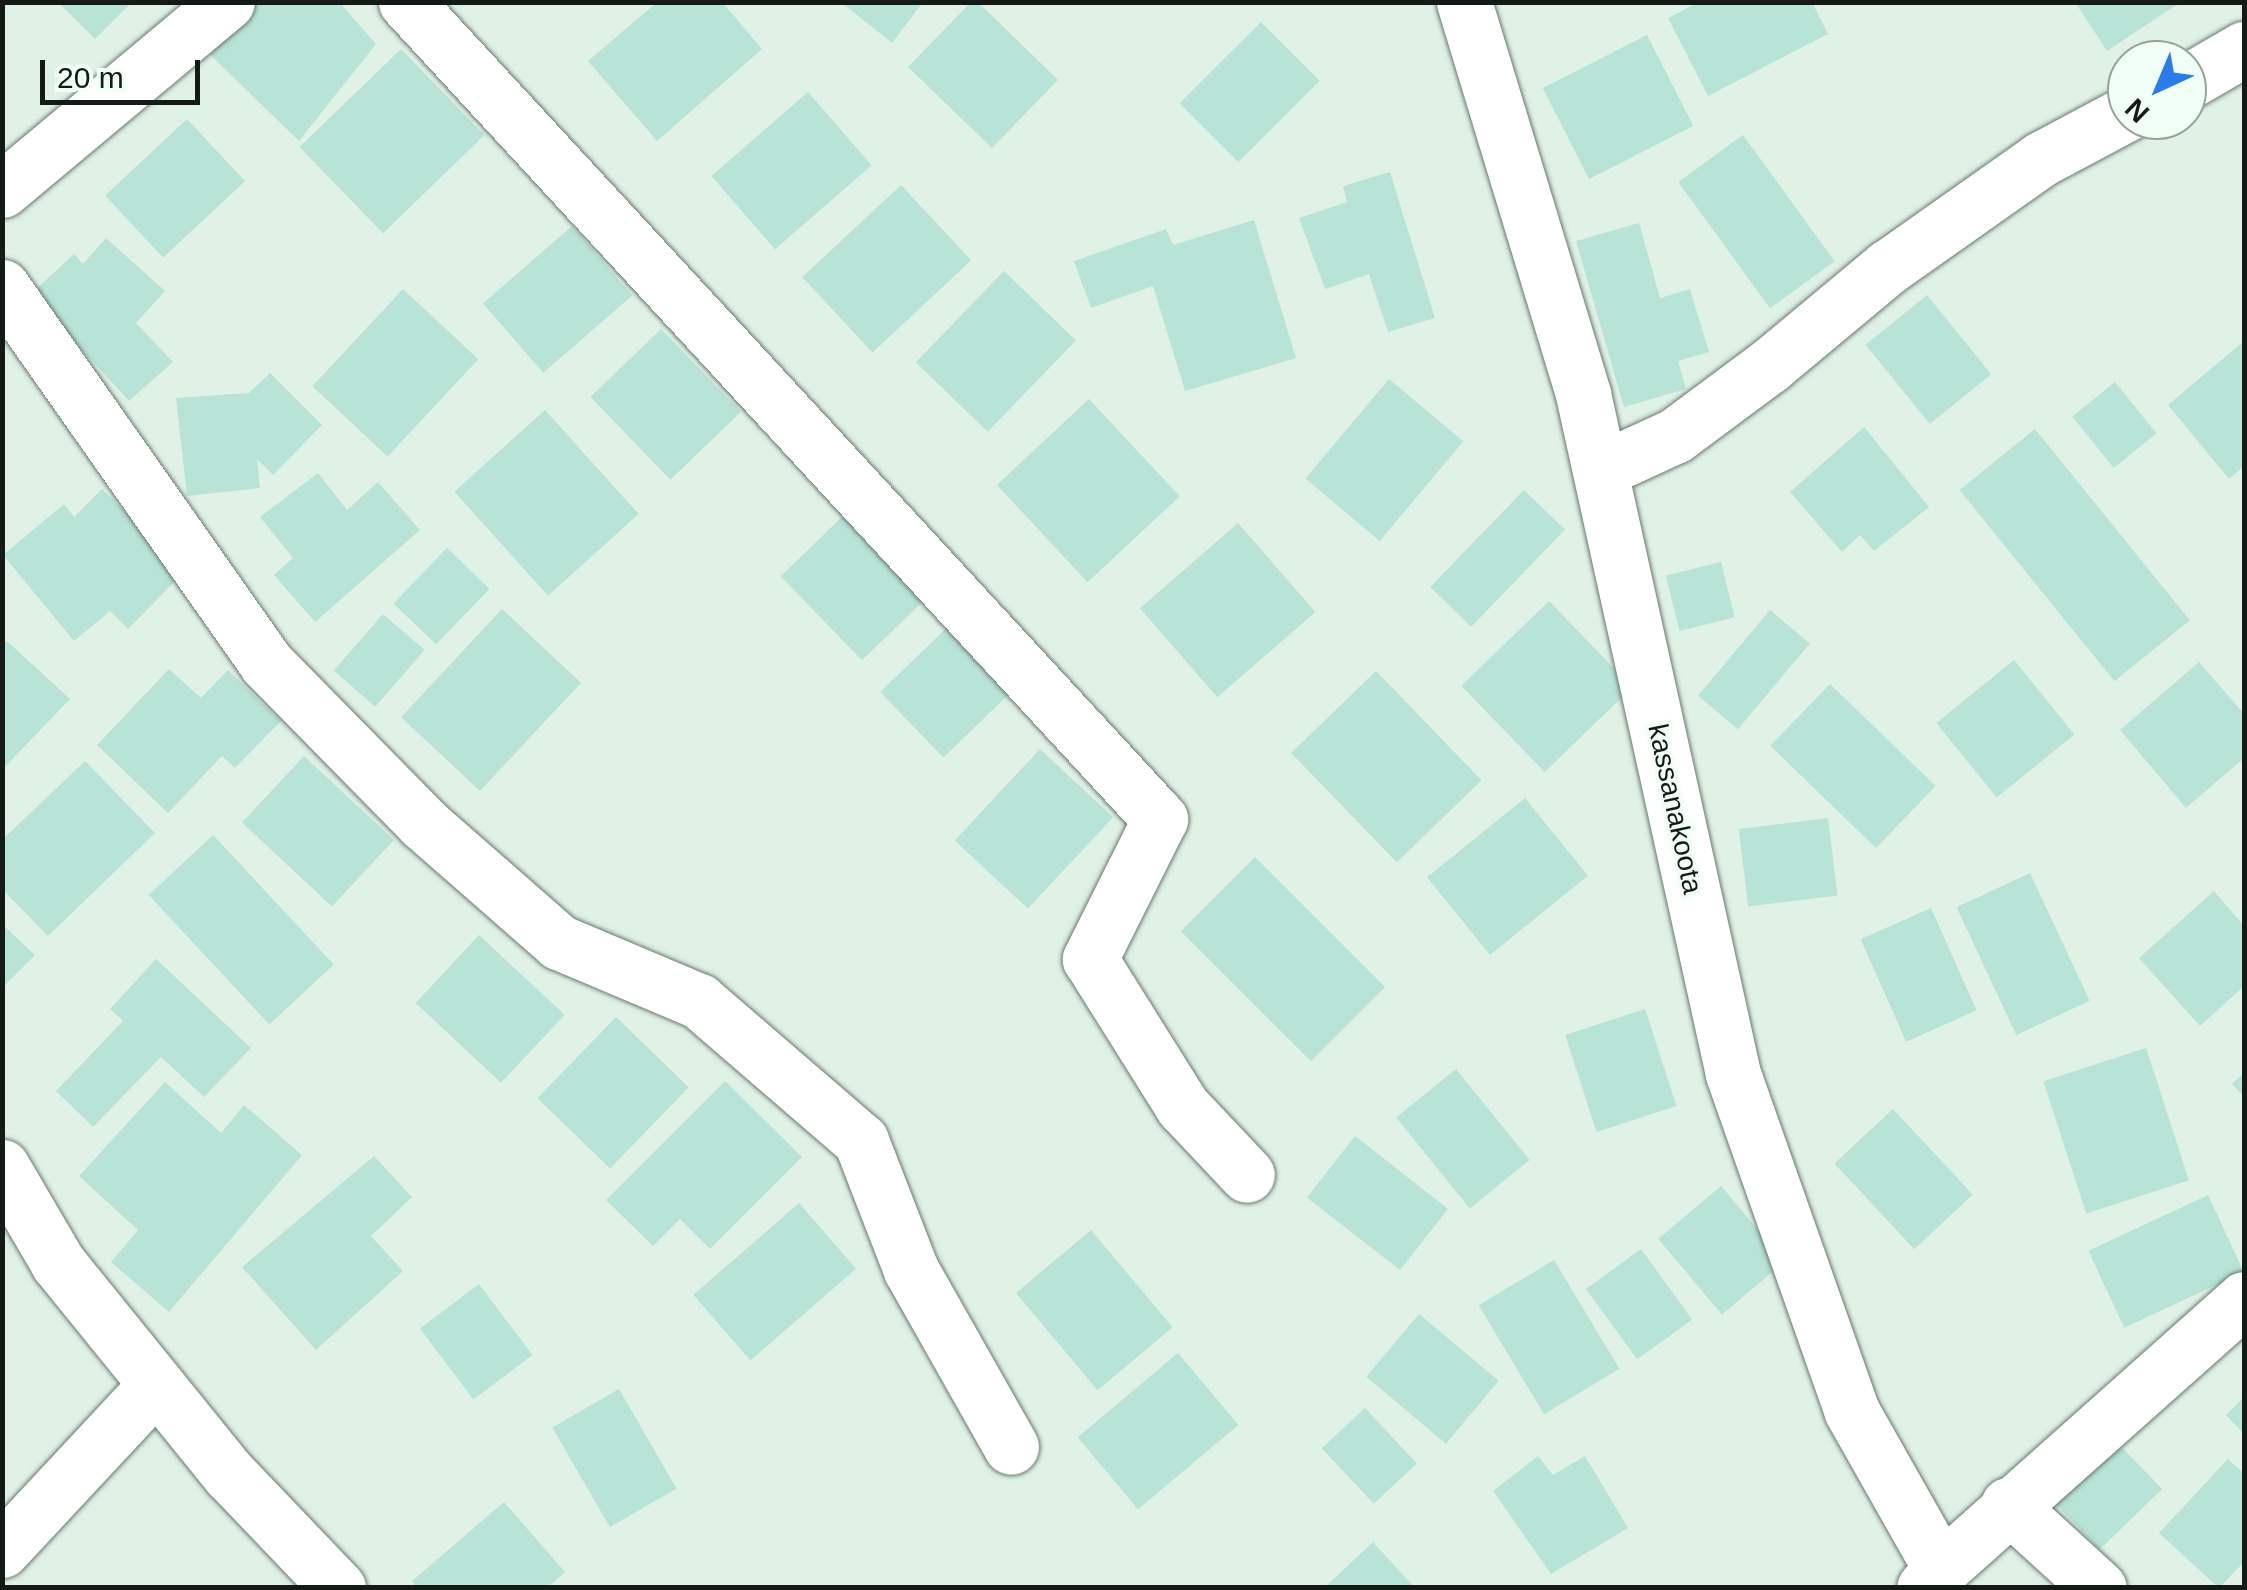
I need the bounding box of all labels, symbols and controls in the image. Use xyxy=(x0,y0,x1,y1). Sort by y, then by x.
scale bar xyxy=(45,40,205,102)
north arrow xyxy=(2107,40,2207,140)
text: 20 m xyxy=(57,61,124,94)
text: N xyxy=(2119,92,2155,129)
street label: kassanakoota xyxy=(1641,721,1709,897)

